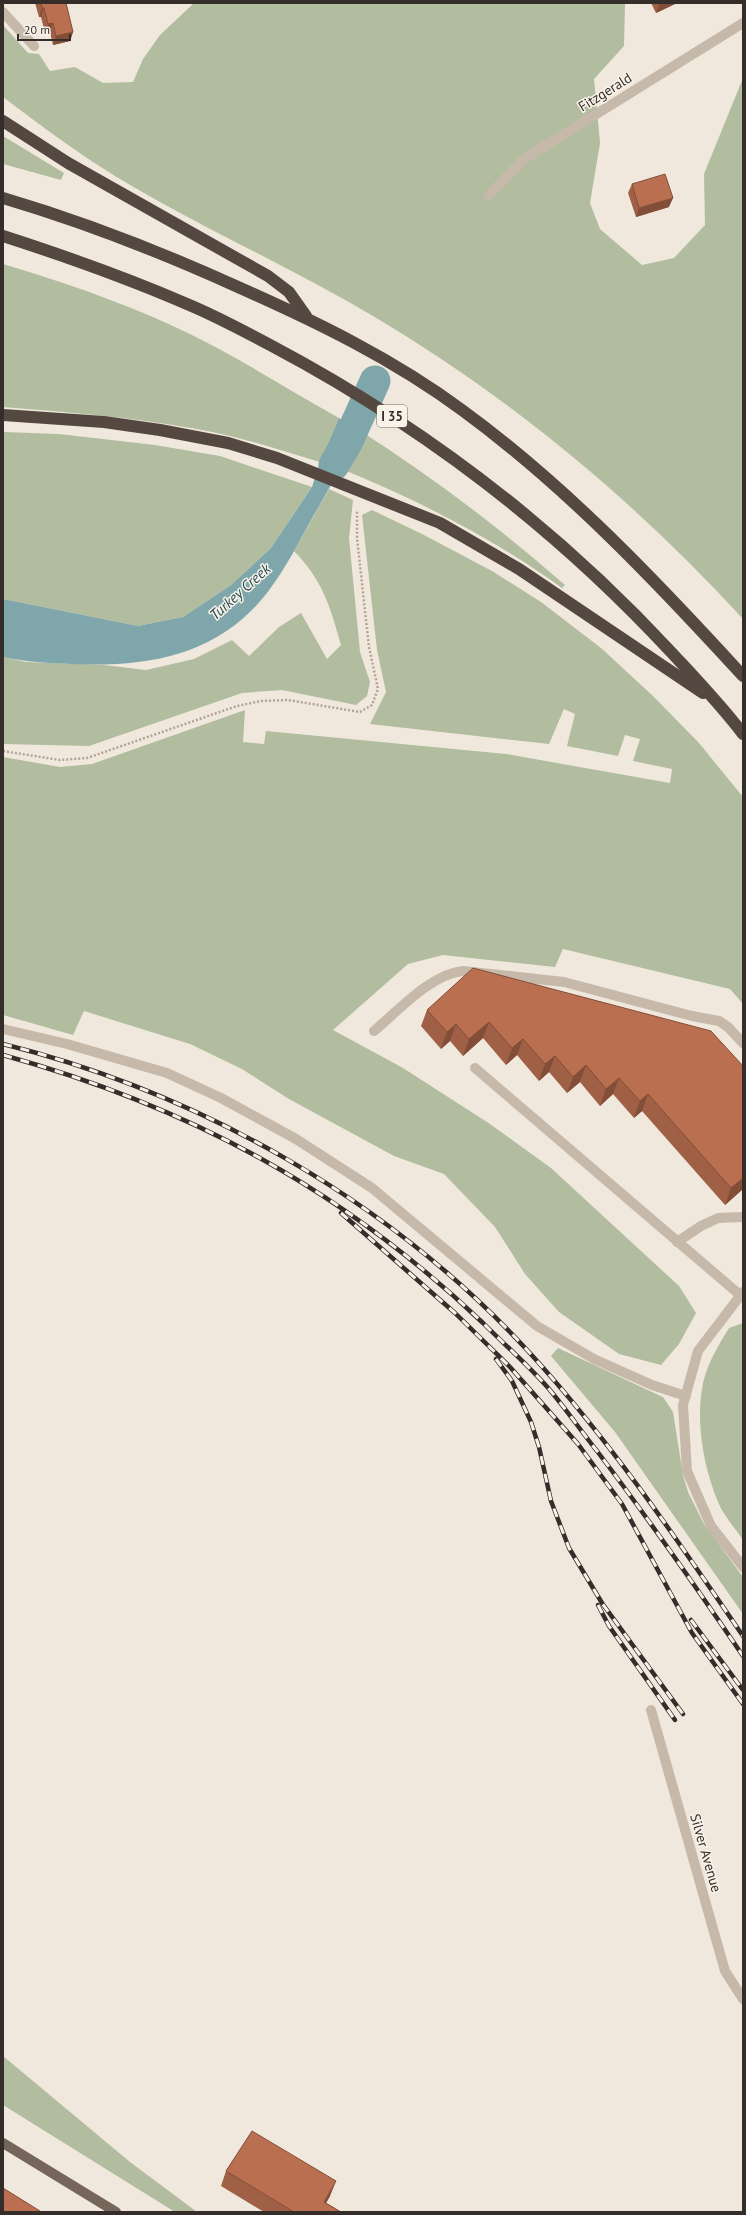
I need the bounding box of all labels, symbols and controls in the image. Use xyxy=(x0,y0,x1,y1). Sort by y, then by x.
scale bar xyxy=(18,16,70,42)
text: 20 m xyxy=(24,22,50,37)
street label: Fitzgerald xyxy=(575,69,635,115)
road number: I 35 xyxy=(377,405,407,427)
water label: Turkey Creek xyxy=(205,558,275,624)
street label: Silver Avenue xyxy=(686,1812,726,1894)

